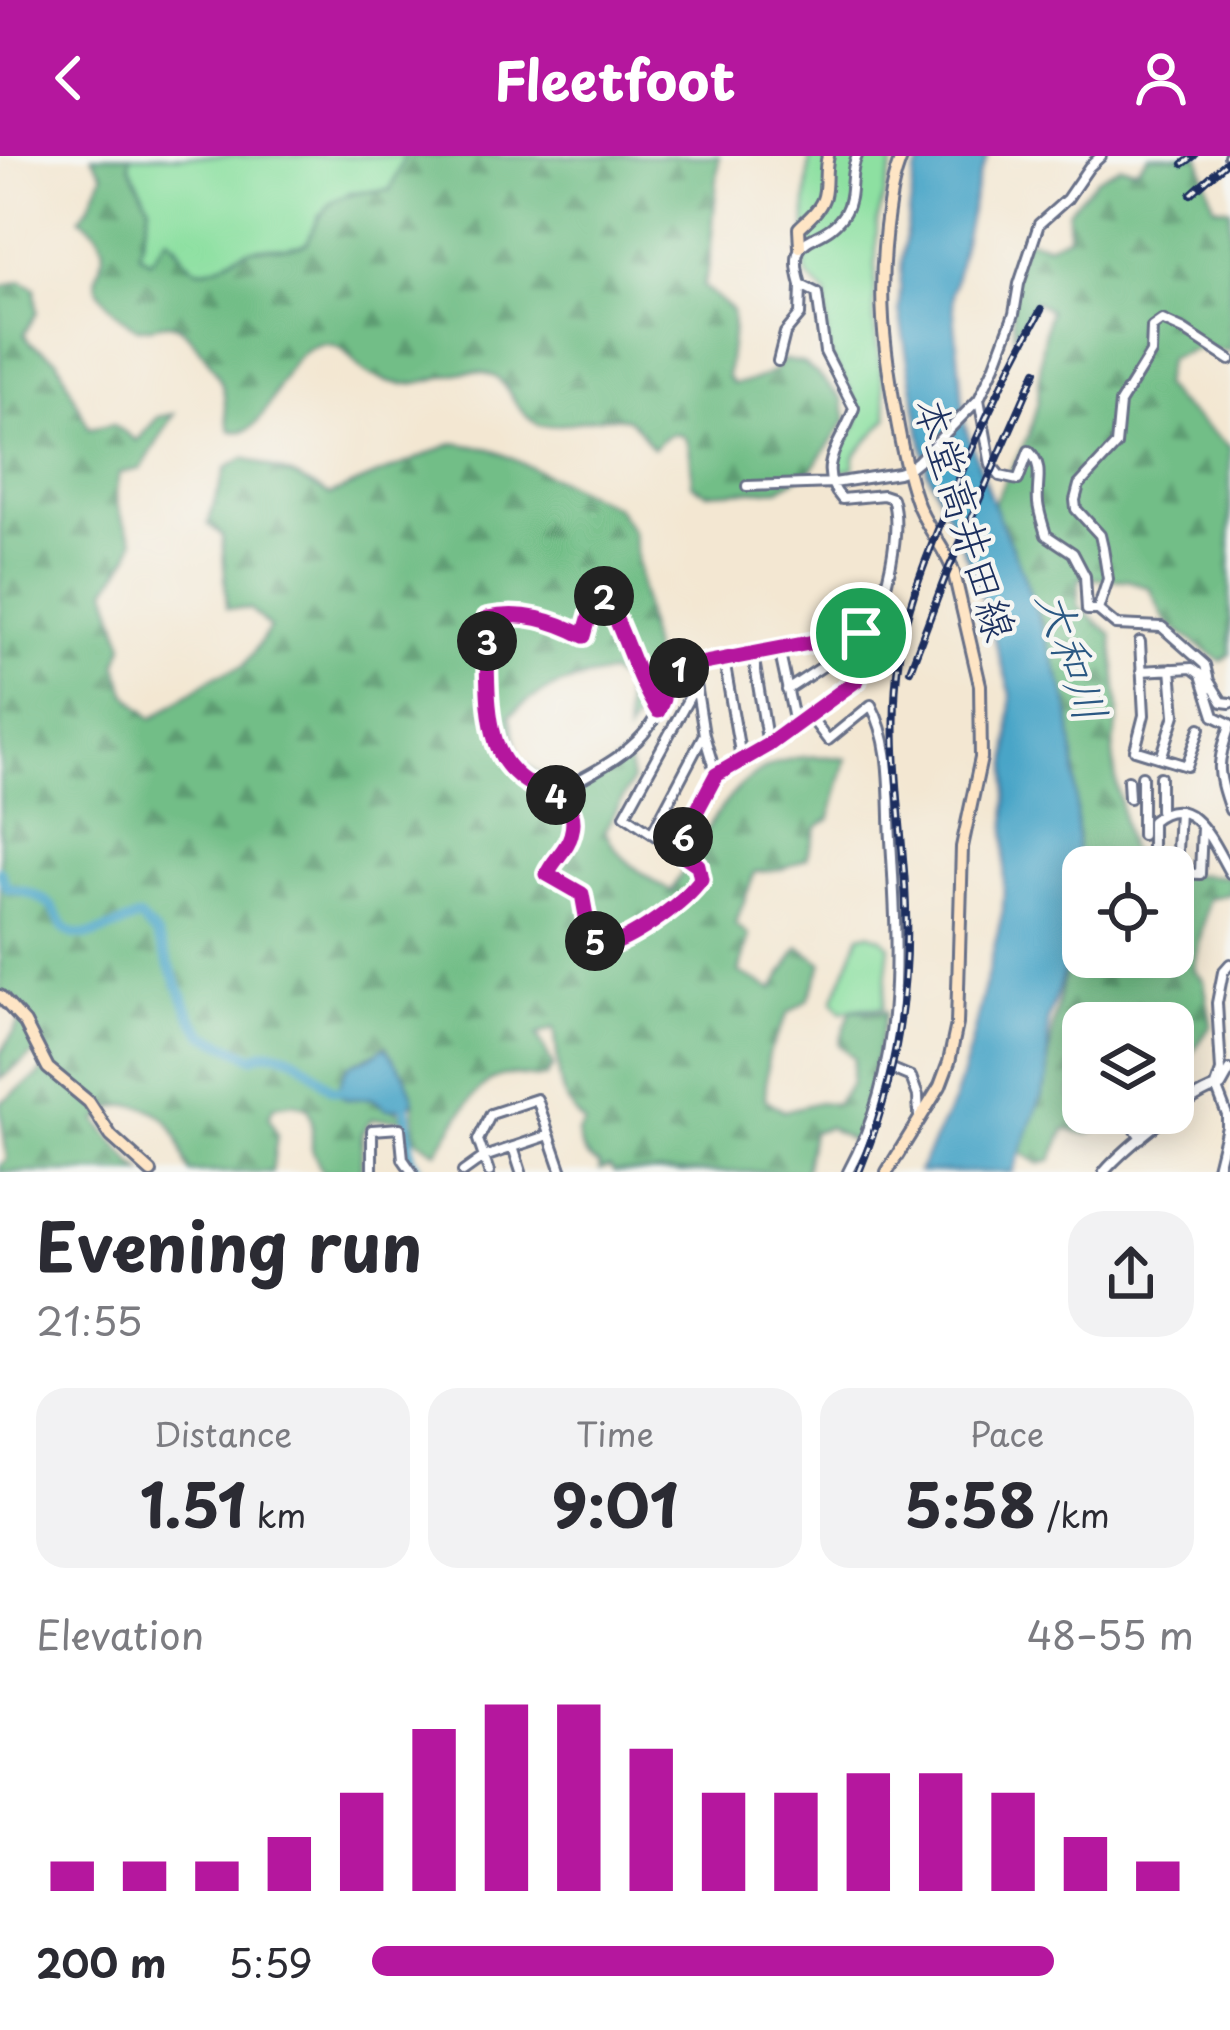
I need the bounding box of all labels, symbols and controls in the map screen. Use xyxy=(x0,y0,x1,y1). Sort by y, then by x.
text: Fleetfoot xyxy=(494,38,736,119)
icon: back xyxy=(36,45,102,111)
icon: person xyxy=(1128,45,1194,111)
street label: 本堂高井田線 xyxy=(900,389,1034,648)
pin: 2 xyxy=(574,566,634,626)
text: 2 xyxy=(592,571,616,621)
water label: 大和川 xyxy=(1022,580,1128,730)
pin xyxy=(810,582,912,684)
icon: arrive xyxy=(828,600,894,666)
pin: 3 xyxy=(457,611,517,671)
text: 3 xyxy=(476,616,498,666)
pin: 1 xyxy=(649,638,709,698)
text: 1 xyxy=(671,643,687,693)
pin: 4 xyxy=(526,765,586,825)
text: 4 xyxy=(545,770,567,820)
pin: 6 xyxy=(653,807,713,867)
text: 6 xyxy=(671,812,695,862)
map controls xyxy=(1062,846,1194,1134)
button: locate xyxy=(1062,846,1194,978)
pin: 5 xyxy=(565,911,625,971)
text: 5 xyxy=(584,916,606,966)
button: layers xyxy=(1062,1002,1194,1134)
text: Evening run xyxy=(36,1195,422,1294)
button: share xyxy=(1068,1211,1194,1337)
text: 21:55 xyxy=(36,1290,142,1349)
text: Distance xyxy=(154,1408,292,1458)
text: Time xyxy=(576,1408,654,1458)
text: Pace xyxy=(970,1408,1044,1458)
text: 1.51 xyxy=(140,1458,246,1548)
text: 9:01 xyxy=(552,1458,678,1548)
text: 5:58 xyxy=(904,1458,1036,1548)
text: km xyxy=(246,1489,306,1539)
text: /km xyxy=(1036,1489,1110,1539)
text: Elevation xyxy=(36,1604,204,1663)
text: 48–55 m xyxy=(1027,1604,1194,1663)
text: 200 m xyxy=(36,1932,166,1991)
text: 5:59 xyxy=(228,1932,313,1991)

